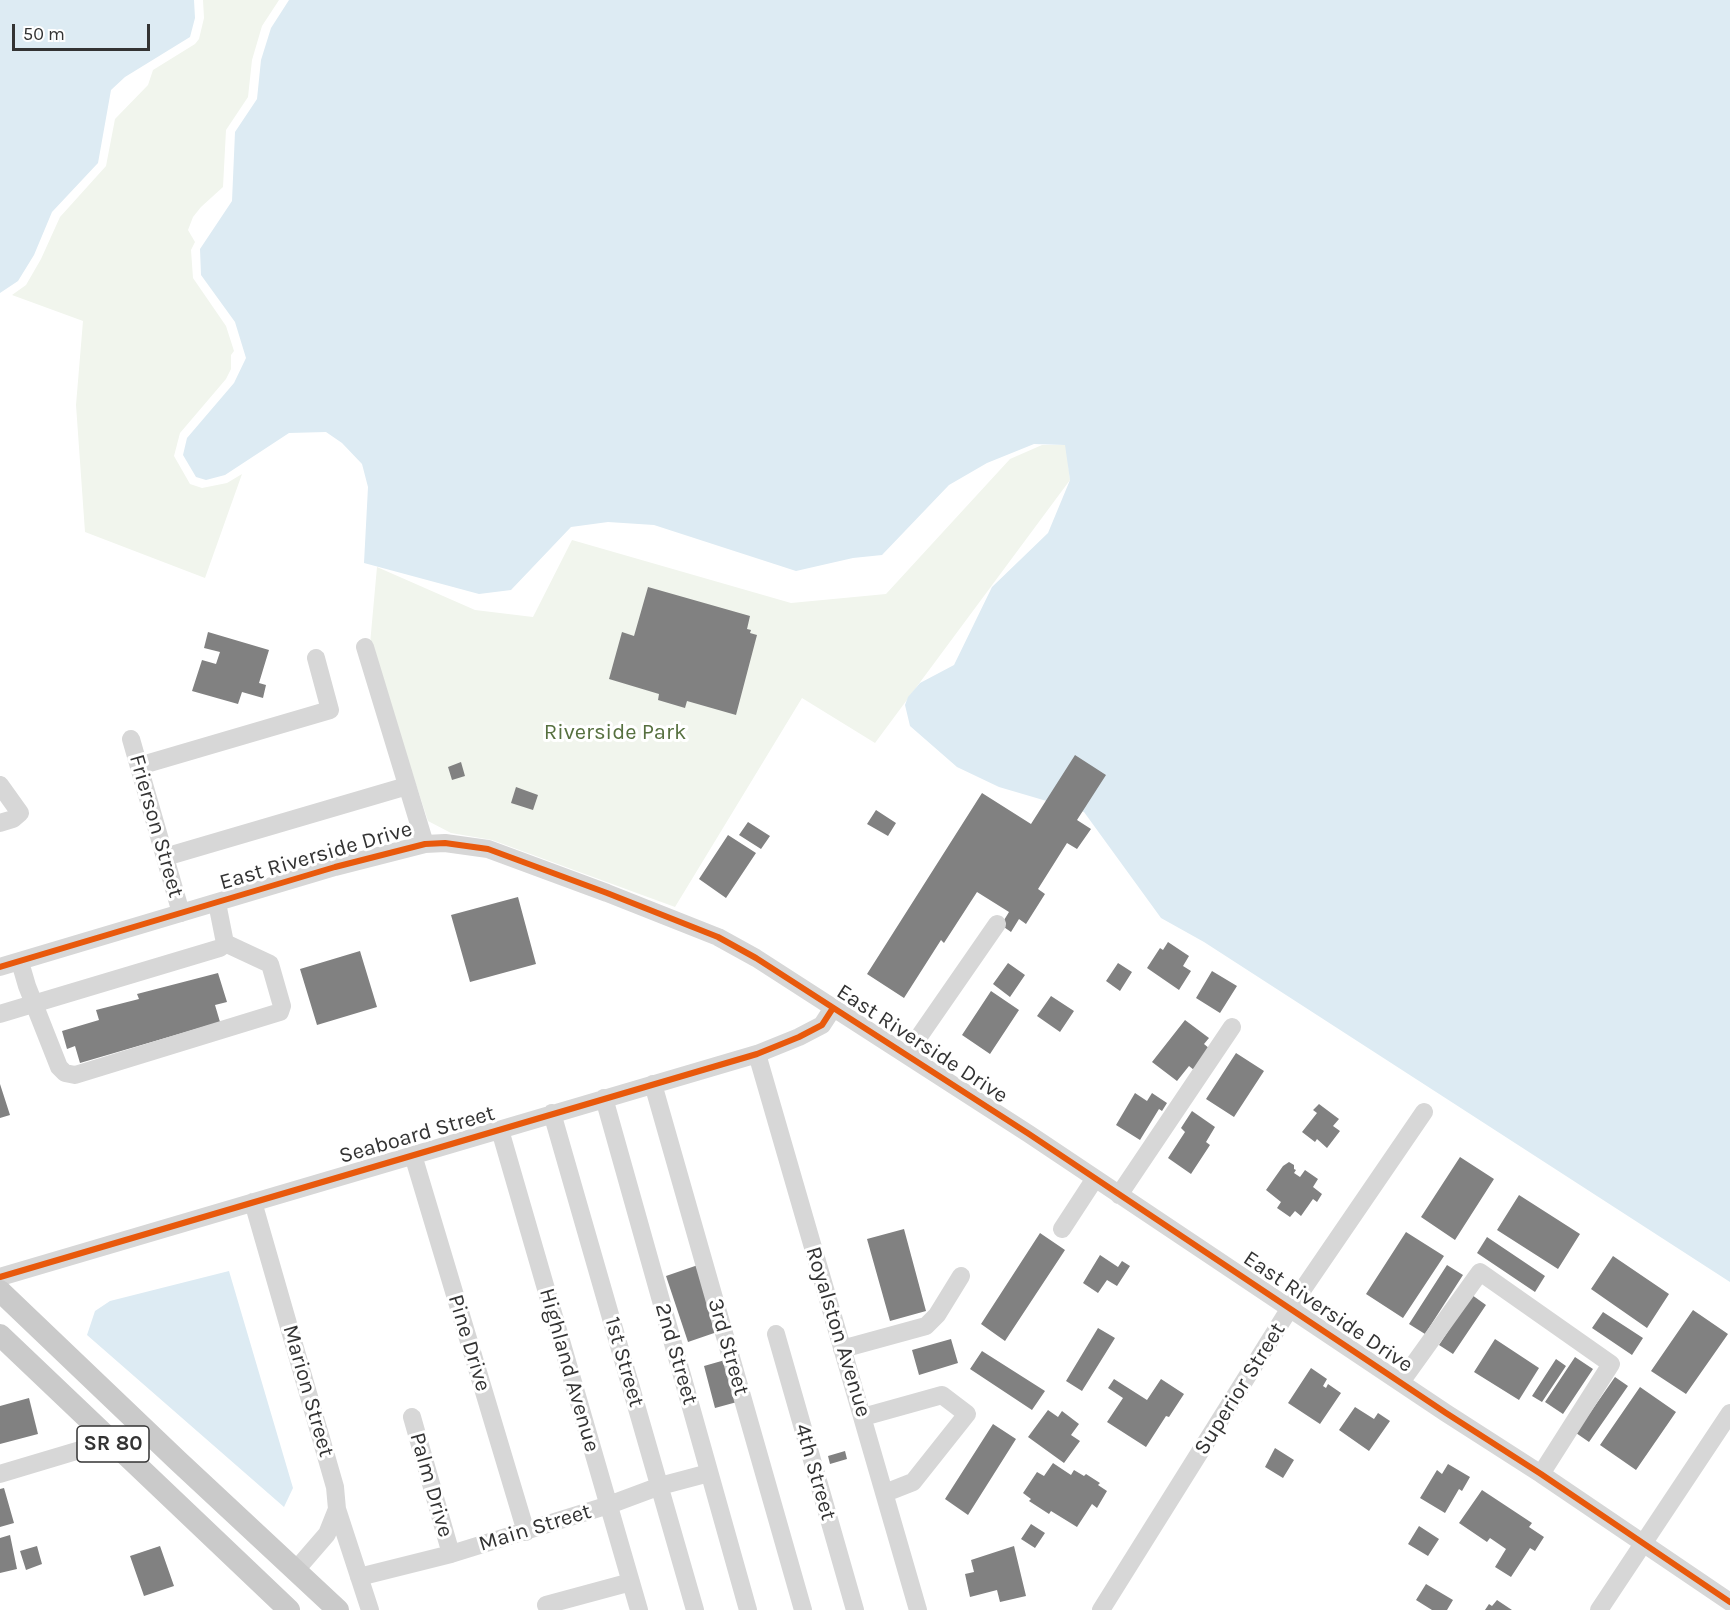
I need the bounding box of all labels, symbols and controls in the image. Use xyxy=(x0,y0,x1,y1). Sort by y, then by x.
scale bar xyxy=(15,12,153,50)
text: 50 m xyxy=(23,23,65,45)
park label: Riverside Park xyxy=(544,720,686,746)
street label: Frierson Street xyxy=(123,751,189,901)
street label: East Riverside Drive xyxy=(217,816,415,896)
street label: East Riverside Drive xyxy=(831,979,1013,1109)
street label: Seaboard Street xyxy=(336,1100,498,1170)
street label: Royalston Avenue xyxy=(800,1244,876,1420)
street label: East Riverside Drive xyxy=(1238,1245,1418,1379)
street label: Highland Avenue xyxy=(533,1285,605,1455)
street label: Pine Drive xyxy=(442,1291,496,1395)
street label: 3rd Street xyxy=(702,1295,754,1399)
street label: 2nd Street xyxy=(649,1300,703,1408)
street label: 1st Street xyxy=(599,1314,649,1410)
street label: Superior Street xyxy=(1189,1318,1291,1460)
street label: Marion Street xyxy=(277,1322,339,1460)
street label: 4th Street xyxy=(789,1421,841,1523)
road number: SR 80 xyxy=(77,1426,149,1462)
street label: Palm Drive xyxy=(403,1430,459,1540)
street label: Main Street xyxy=(476,1498,594,1558)

